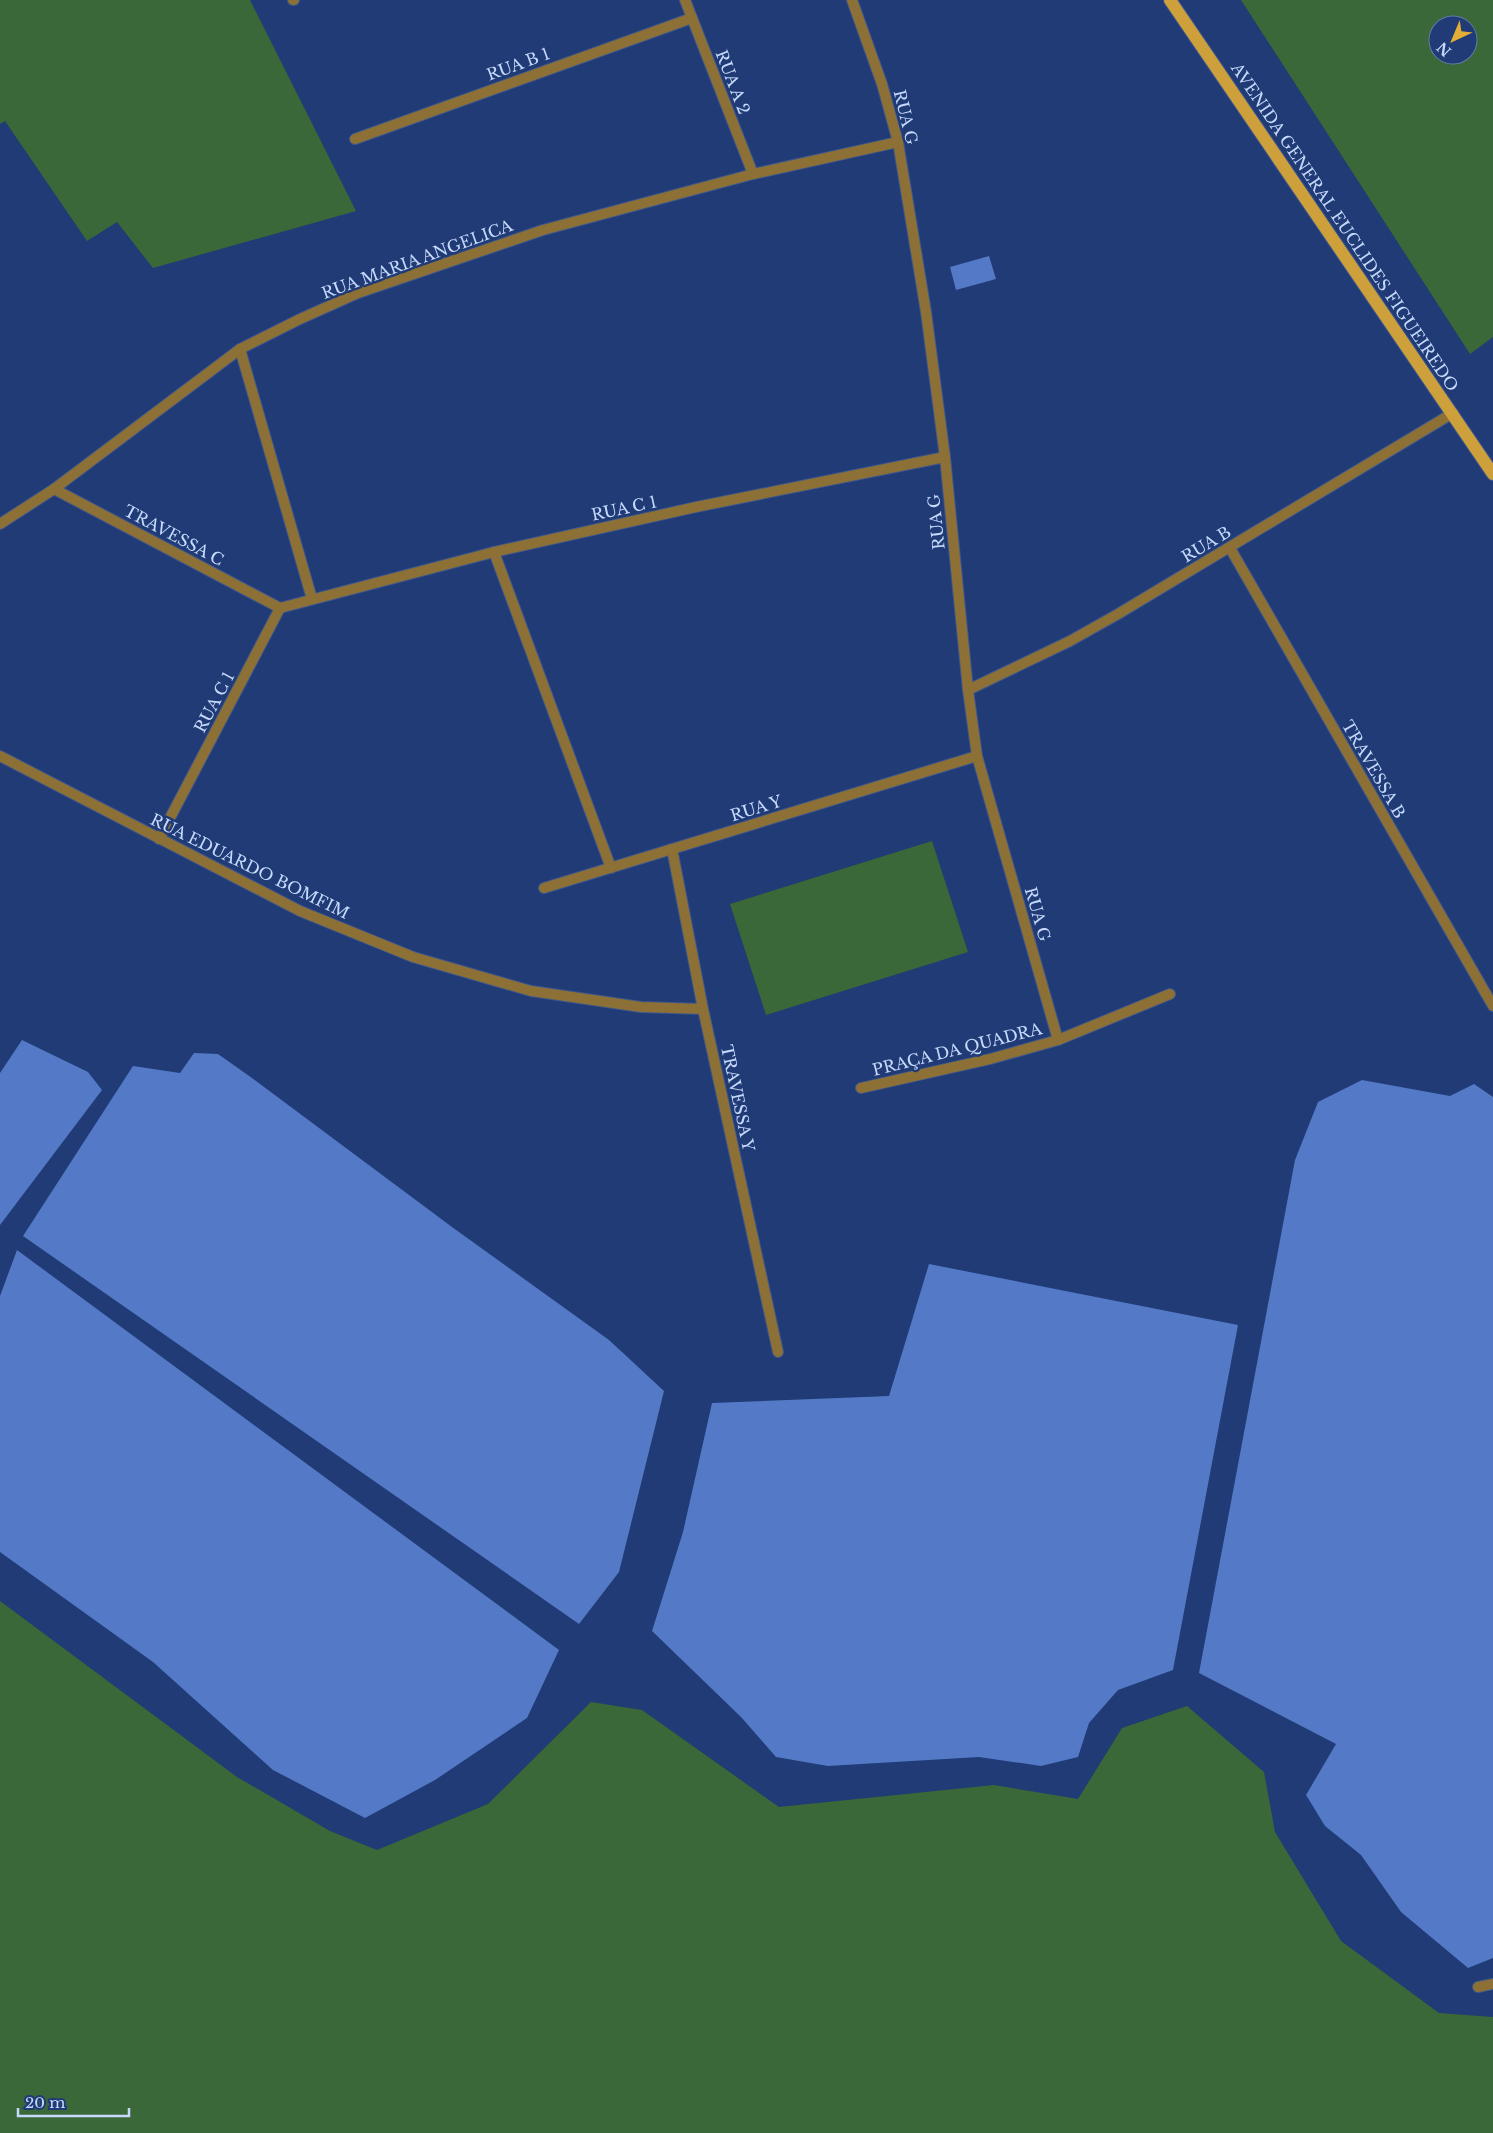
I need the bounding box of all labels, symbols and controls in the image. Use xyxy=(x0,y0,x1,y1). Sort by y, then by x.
north arrow xyxy=(1428,15,1478,65)
text: N xyxy=(1433,38,1455,60)
street label: RUA B 1 xyxy=(484,43,552,85)
street label: RUA A 2 xyxy=(712,47,754,117)
street label: AVENIDA GENERAL EUCLIDES FIGUEIREDO xyxy=(1227,58,1463,395)
street label: RUA G xyxy=(890,88,922,146)
street label: RUA MARIA ANGELICA xyxy=(319,215,516,303)
street label: RUA C 1 xyxy=(590,491,658,525)
street label: RUA G xyxy=(923,493,949,551)
street label: TRAVESSA C xyxy=(121,500,227,570)
street label: RUA B xyxy=(1178,522,1234,566)
street label: RUA C 1 xyxy=(190,668,238,736)
street label: TRAVESSA B xyxy=(1338,716,1410,822)
street label: RUA Y xyxy=(728,791,784,825)
street label: RUA EDUARDO BOMFIM xyxy=(147,809,353,923)
street label: RUA G xyxy=(1021,885,1055,944)
street label: PRAÇA DA QUADRA xyxy=(870,1018,1045,1080)
street label: TRAVESSA Y xyxy=(717,1043,759,1153)
scale bar xyxy=(18,2086,129,2118)
text: 20 m xyxy=(25,2093,65,2112)

